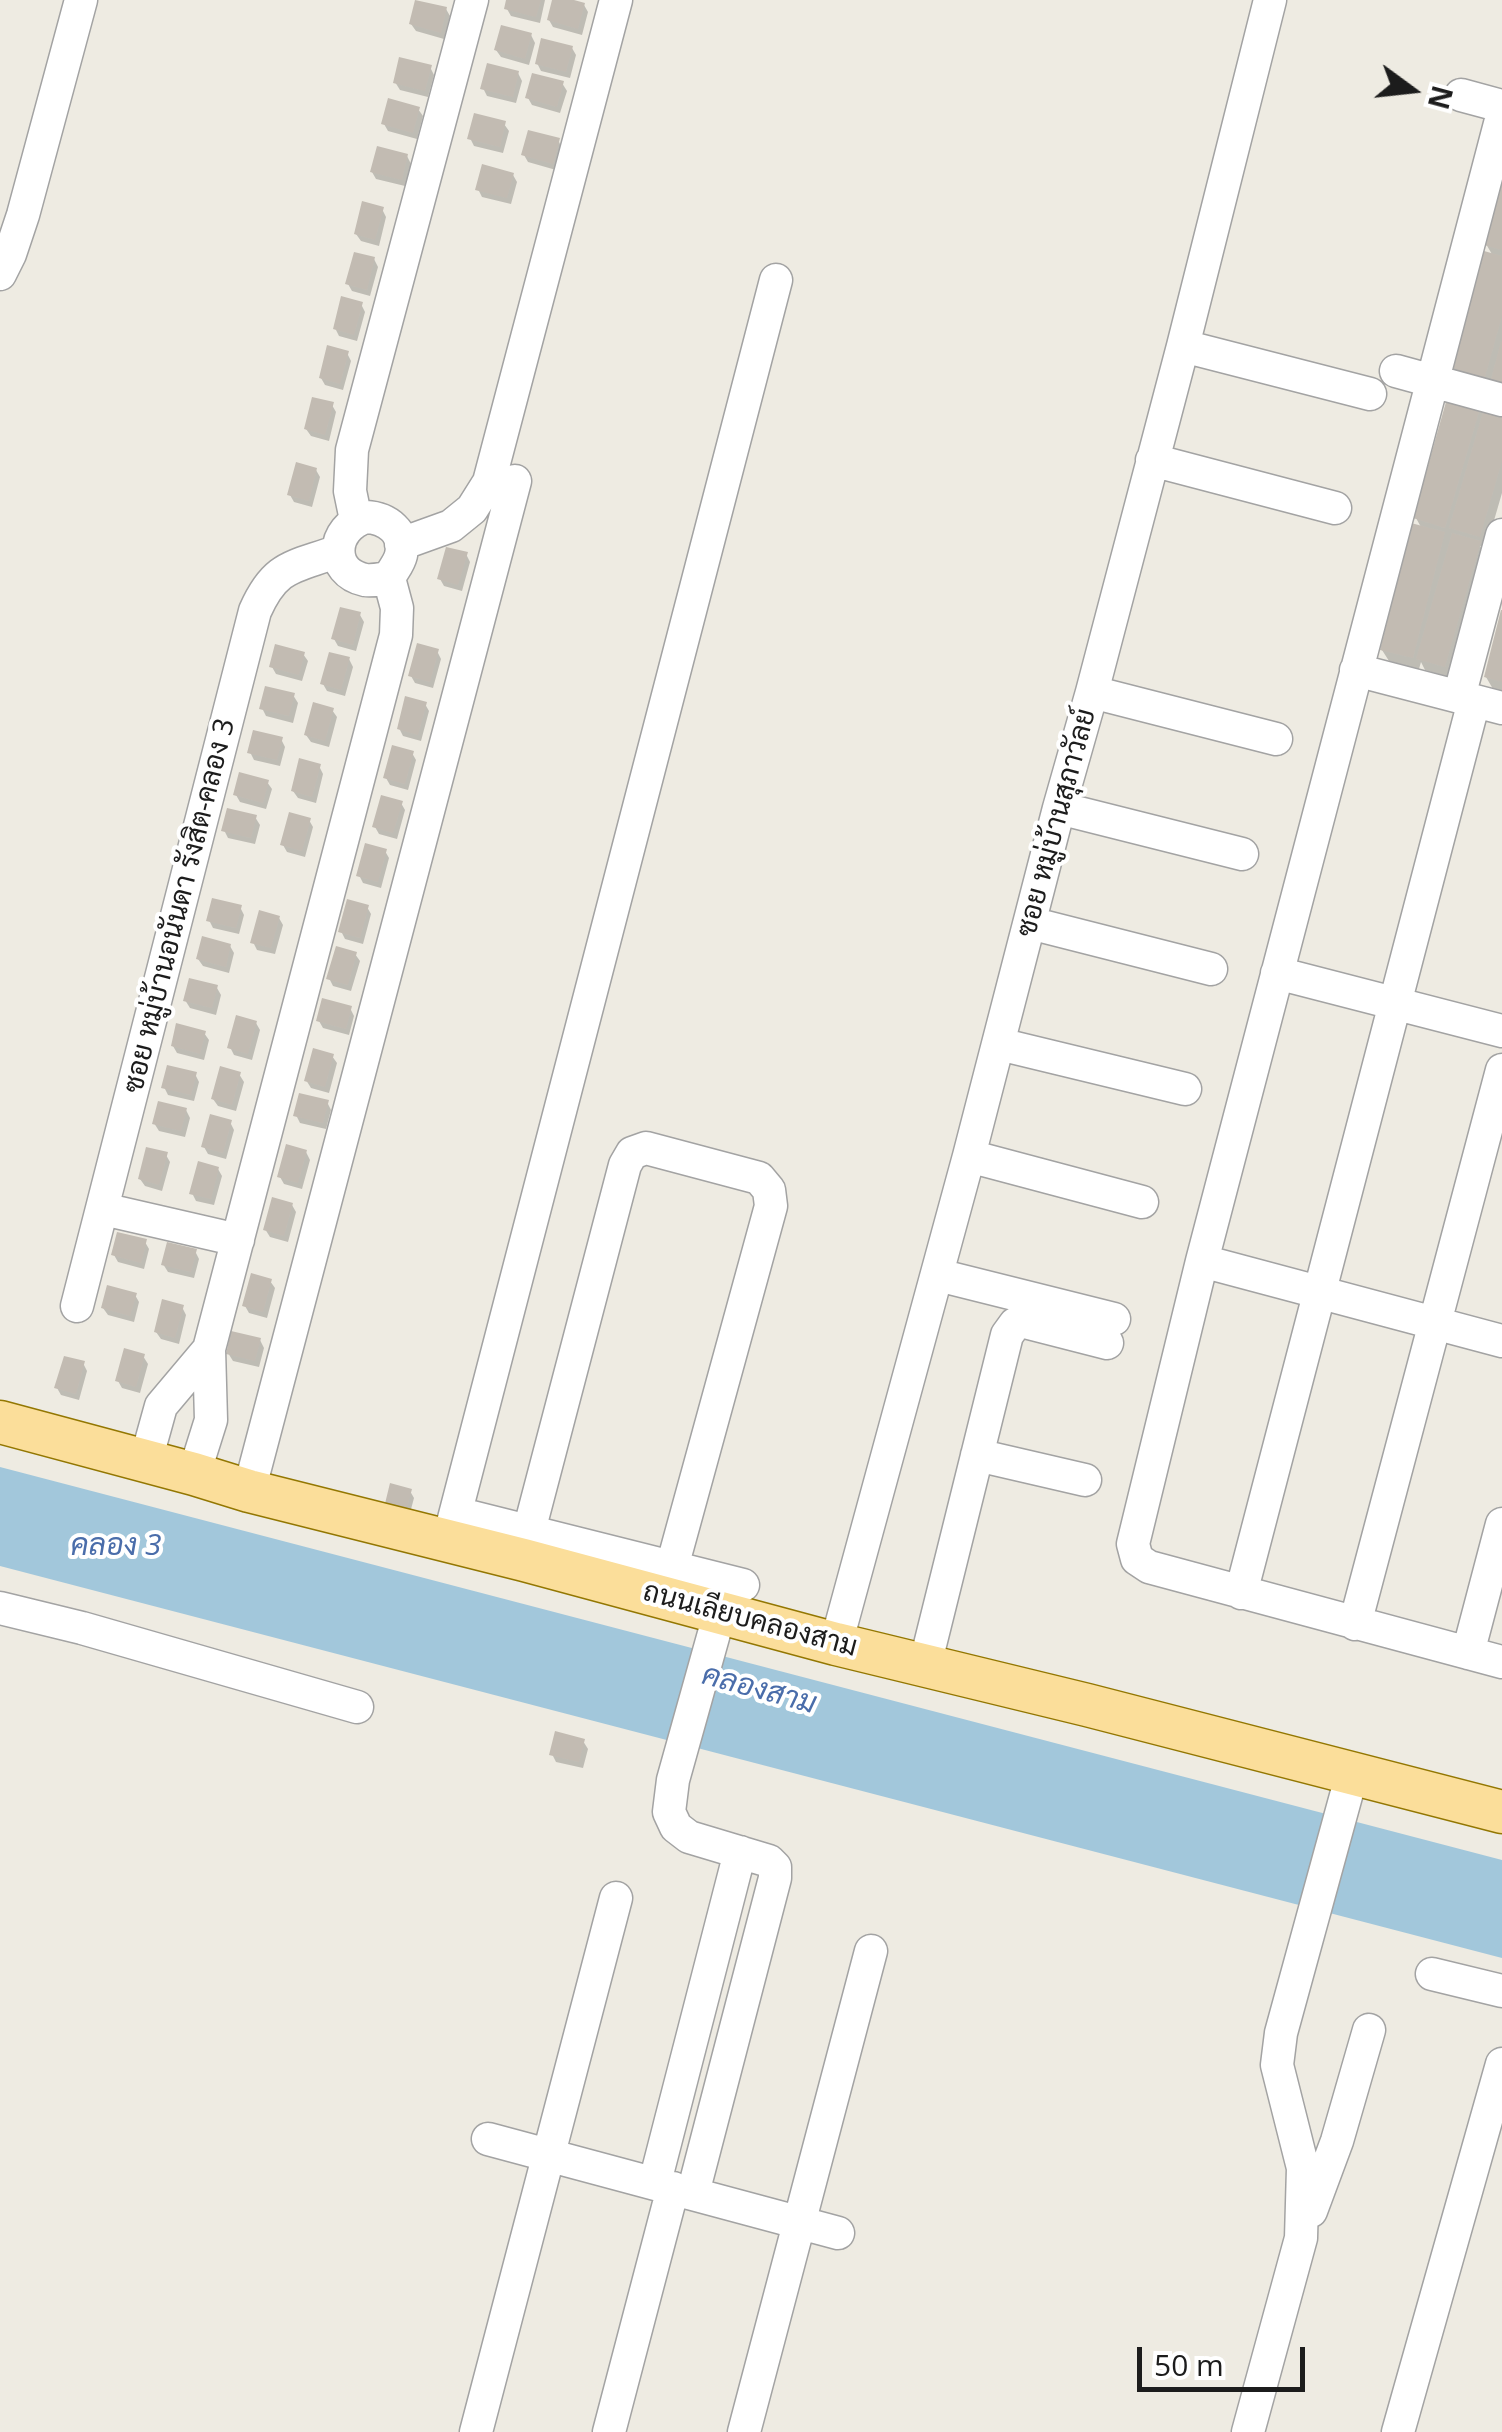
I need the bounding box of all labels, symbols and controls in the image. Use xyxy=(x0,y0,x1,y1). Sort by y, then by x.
north arrow xyxy=(1362,40,1462,140)
text: N xyxy=(1420,82,1462,114)
street label: ซอย หมู่บ้านสุภาวัลย์ xyxy=(1010,705,1104,941)
street label: ซอย หมู่บ้านอนันดา รังสิต-คลอง 3 xyxy=(117,715,243,1097)
water label: คลอง 3 xyxy=(70,1528,162,1564)
street label: ถนนเลียบคลองสาม xyxy=(639,1575,861,1665)
water label: คลองสาม xyxy=(698,1657,820,1723)
scale bar xyxy=(1142,2327,1310,2389)
text: 50 m xyxy=(1154,2344,1224,2385)

